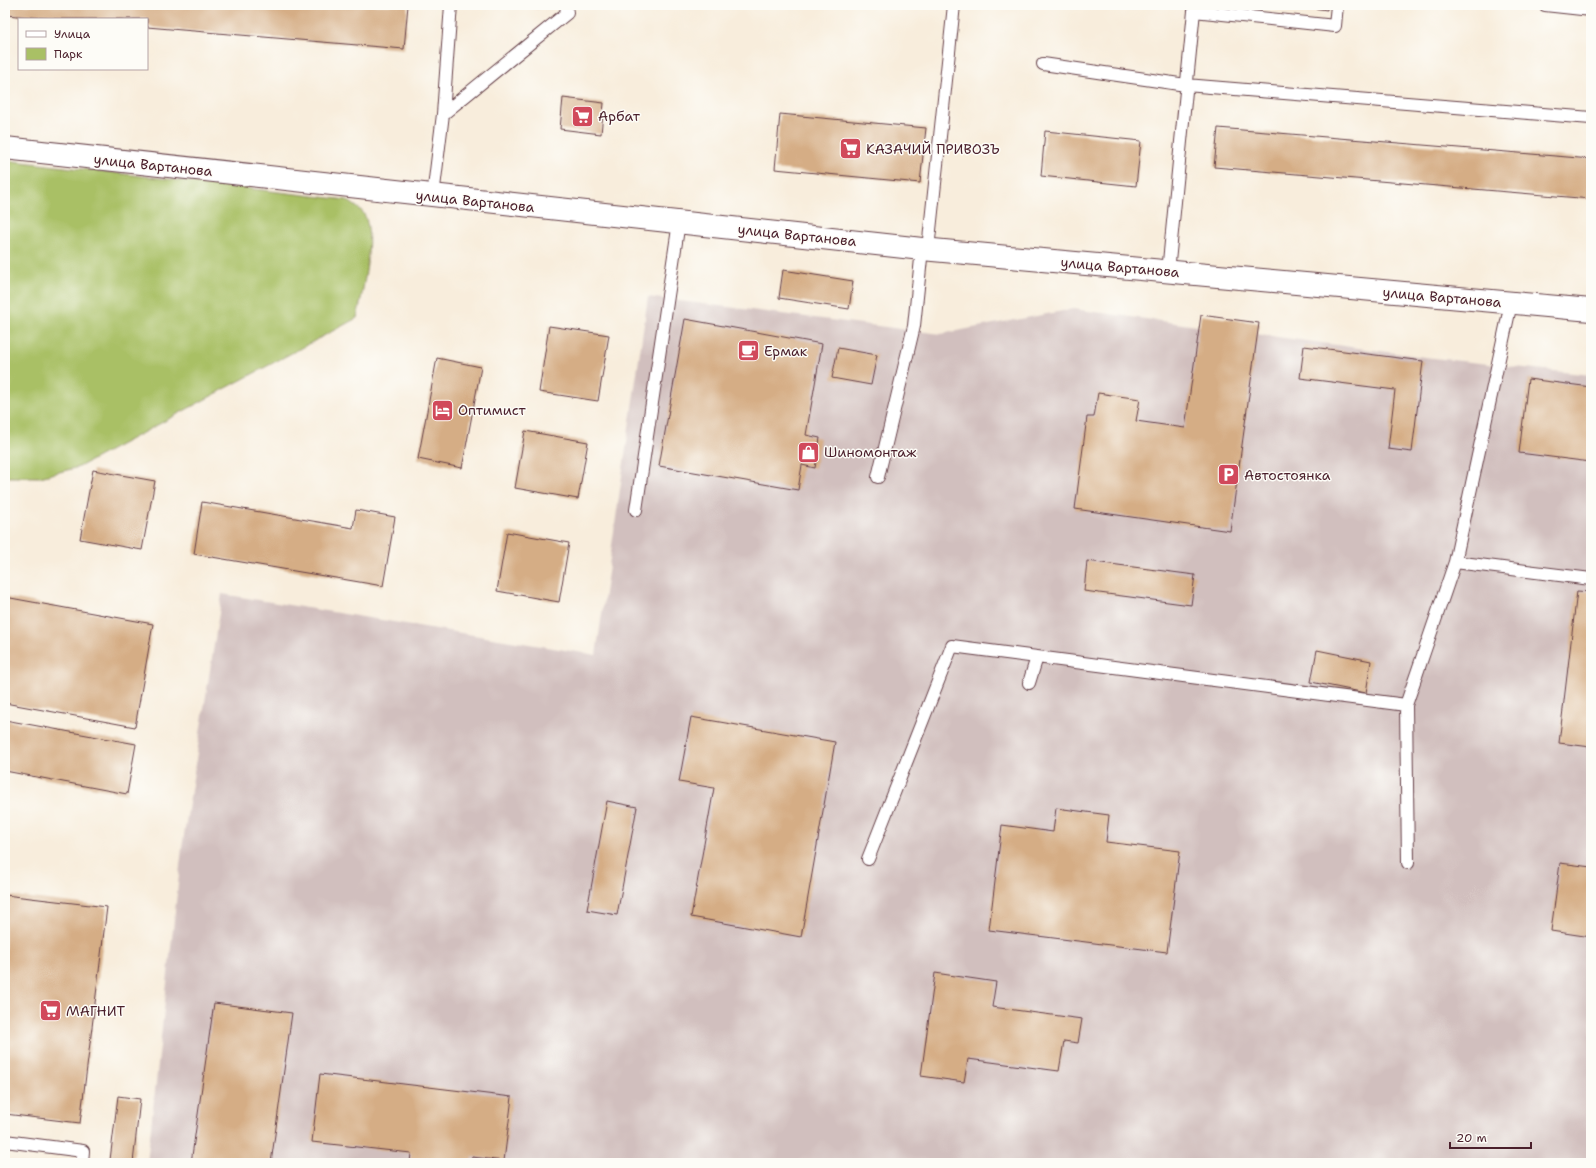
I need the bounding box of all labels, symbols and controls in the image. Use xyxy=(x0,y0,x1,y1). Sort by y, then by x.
legend xyxy=(18,18,148,70)
text: Улица xyxy=(54,26,91,42)
text: Парк xyxy=(54,46,83,62)
supermarket icon: Арбат xyxy=(569,103,595,129)
place label: Арбат xyxy=(598,107,641,125)
supermarket icon: КАЗАЧИЙ ПРИВОЗЪ xyxy=(837,136,863,162)
place label: КАЗАЧИЙ ПРИВОЗЪ xyxy=(866,140,1000,158)
street label: улица Вартанова xyxy=(93,150,214,180)
street label: улица Вартанова xyxy=(415,186,536,216)
street label: улица Вартанова xyxy=(737,220,858,250)
street label: улица Вартанова xyxy=(1060,253,1180,281)
street label: улица Вартанова xyxy=(1382,283,1502,311)
cafe icon: Ермак xyxy=(735,338,761,364)
place label: Ермак xyxy=(764,342,808,360)
hotel icon: Оптимист xyxy=(430,397,456,423)
place label: Оптимист xyxy=(458,401,526,419)
shop icon: Шиномонтаж xyxy=(795,439,821,465)
place label: Шиномонтаж xyxy=(824,443,917,461)
parking icon: Автостоянка xyxy=(1215,462,1241,488)
place label: Автостоянка xyxy=(1244,466,1331,484)
supermarket icon: МАГНИТ xyxy=(37,998,63,1024)
place label: МАГНИТ xyxy=(66,1002,125,1020)
scale bar xyxy=(1450,1124,1531,1150)
text: 20 m xyxy=(1456,1130,1487,1146)

